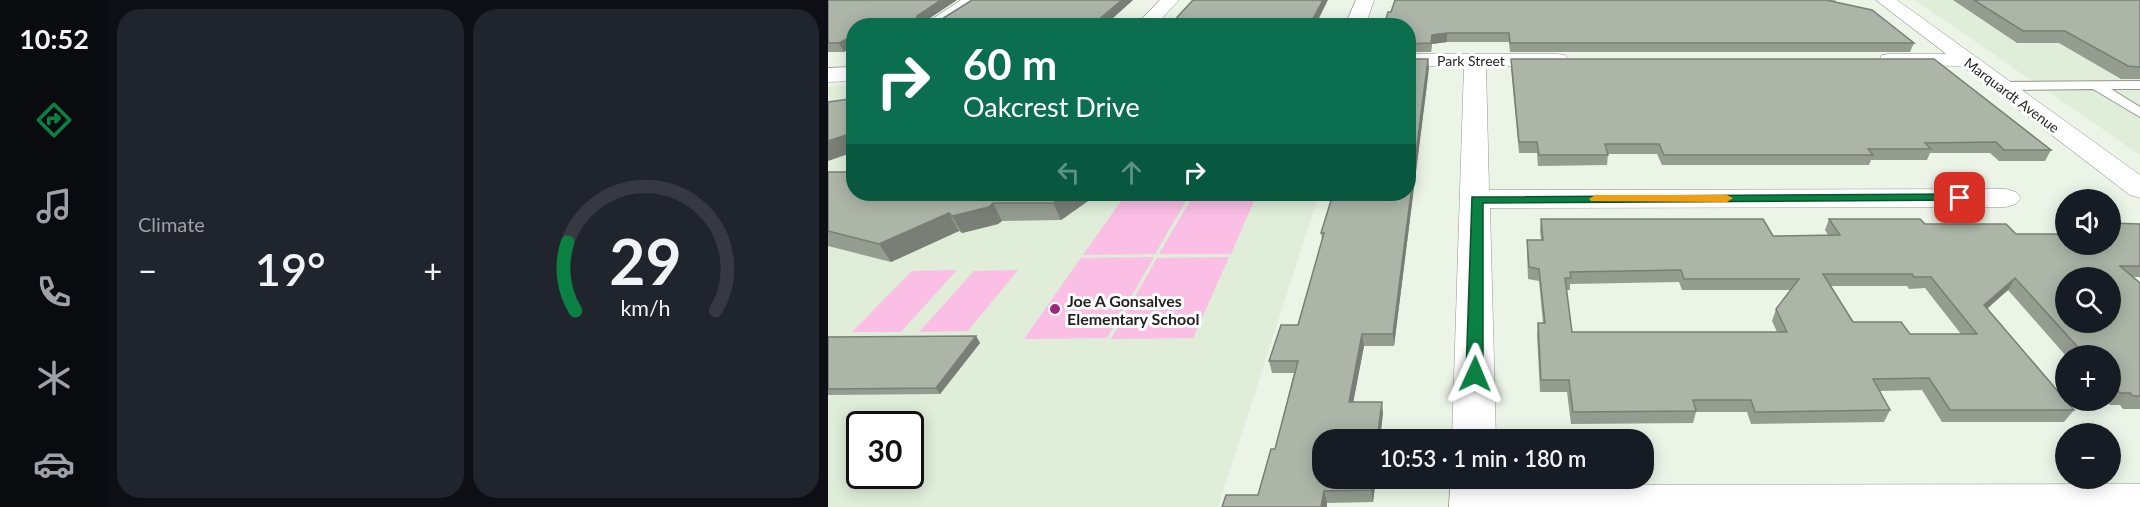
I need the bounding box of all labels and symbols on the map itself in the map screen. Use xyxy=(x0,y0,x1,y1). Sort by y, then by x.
street label: Park Street xyxy=(1437,52,1505,69)
street label: Marquardt Avenue xyxy=(1961,54,2063,136)
pin xyxy=(1934,172,1985,223)
place label: Joe A Gonsalves Elementary School xyxy=(1067,291,1199,328)
marker: Joe A Gonsalves Elementary School xyxy=(1048,302,1062,316)
position arrow xyxy=(1443,342,1507,406)
speed limit sign: 30 xyxy=(846,411,924,489)

